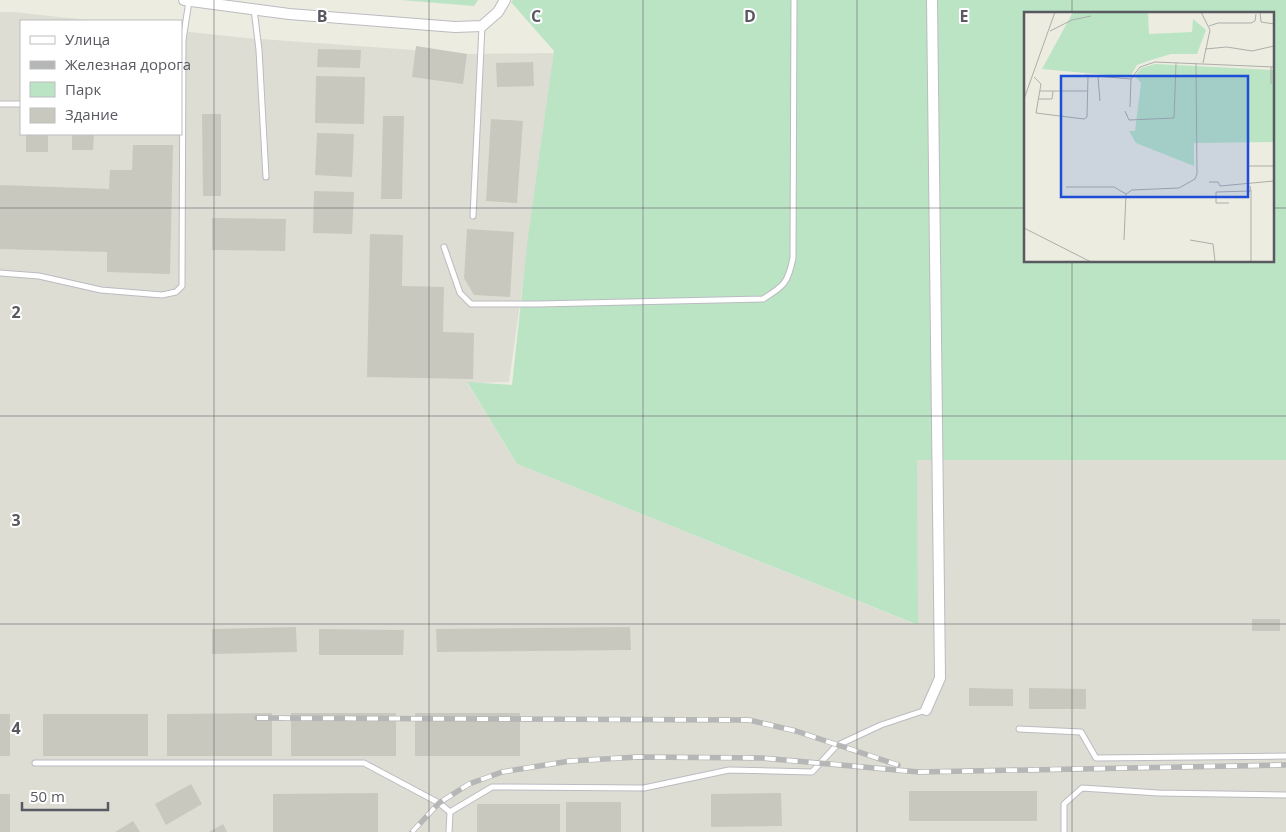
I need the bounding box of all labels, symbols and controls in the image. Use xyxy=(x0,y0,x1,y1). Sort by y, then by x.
text: B xyxy=(317,5,327,27)
text: C xyxy=(531,5,541,27)
text: D xyxy=(744,5,756,27)
text: E xyxy=(960,5,969,27)
inset map xyxy=(1024,12,1274,262)
legend xyxy=(20,20,182,135)
text: Улица xyxy=(65,29,110,49)
text: Железная дорога xyxy=(65,54,191,74)
text: Парк xyxy=(65,79,101,99)
text: Здание xyxy=(65,104,118,124)
text: 2 xyxy=(11,301,21,323)
text: 3 xyxy=(11,509,21,531)
text: 4 xyxy=(11,717,21,739)
scale bar xyxy=(22,780,109,812)
text: 50 m xyxy=(30,786,65,806)

